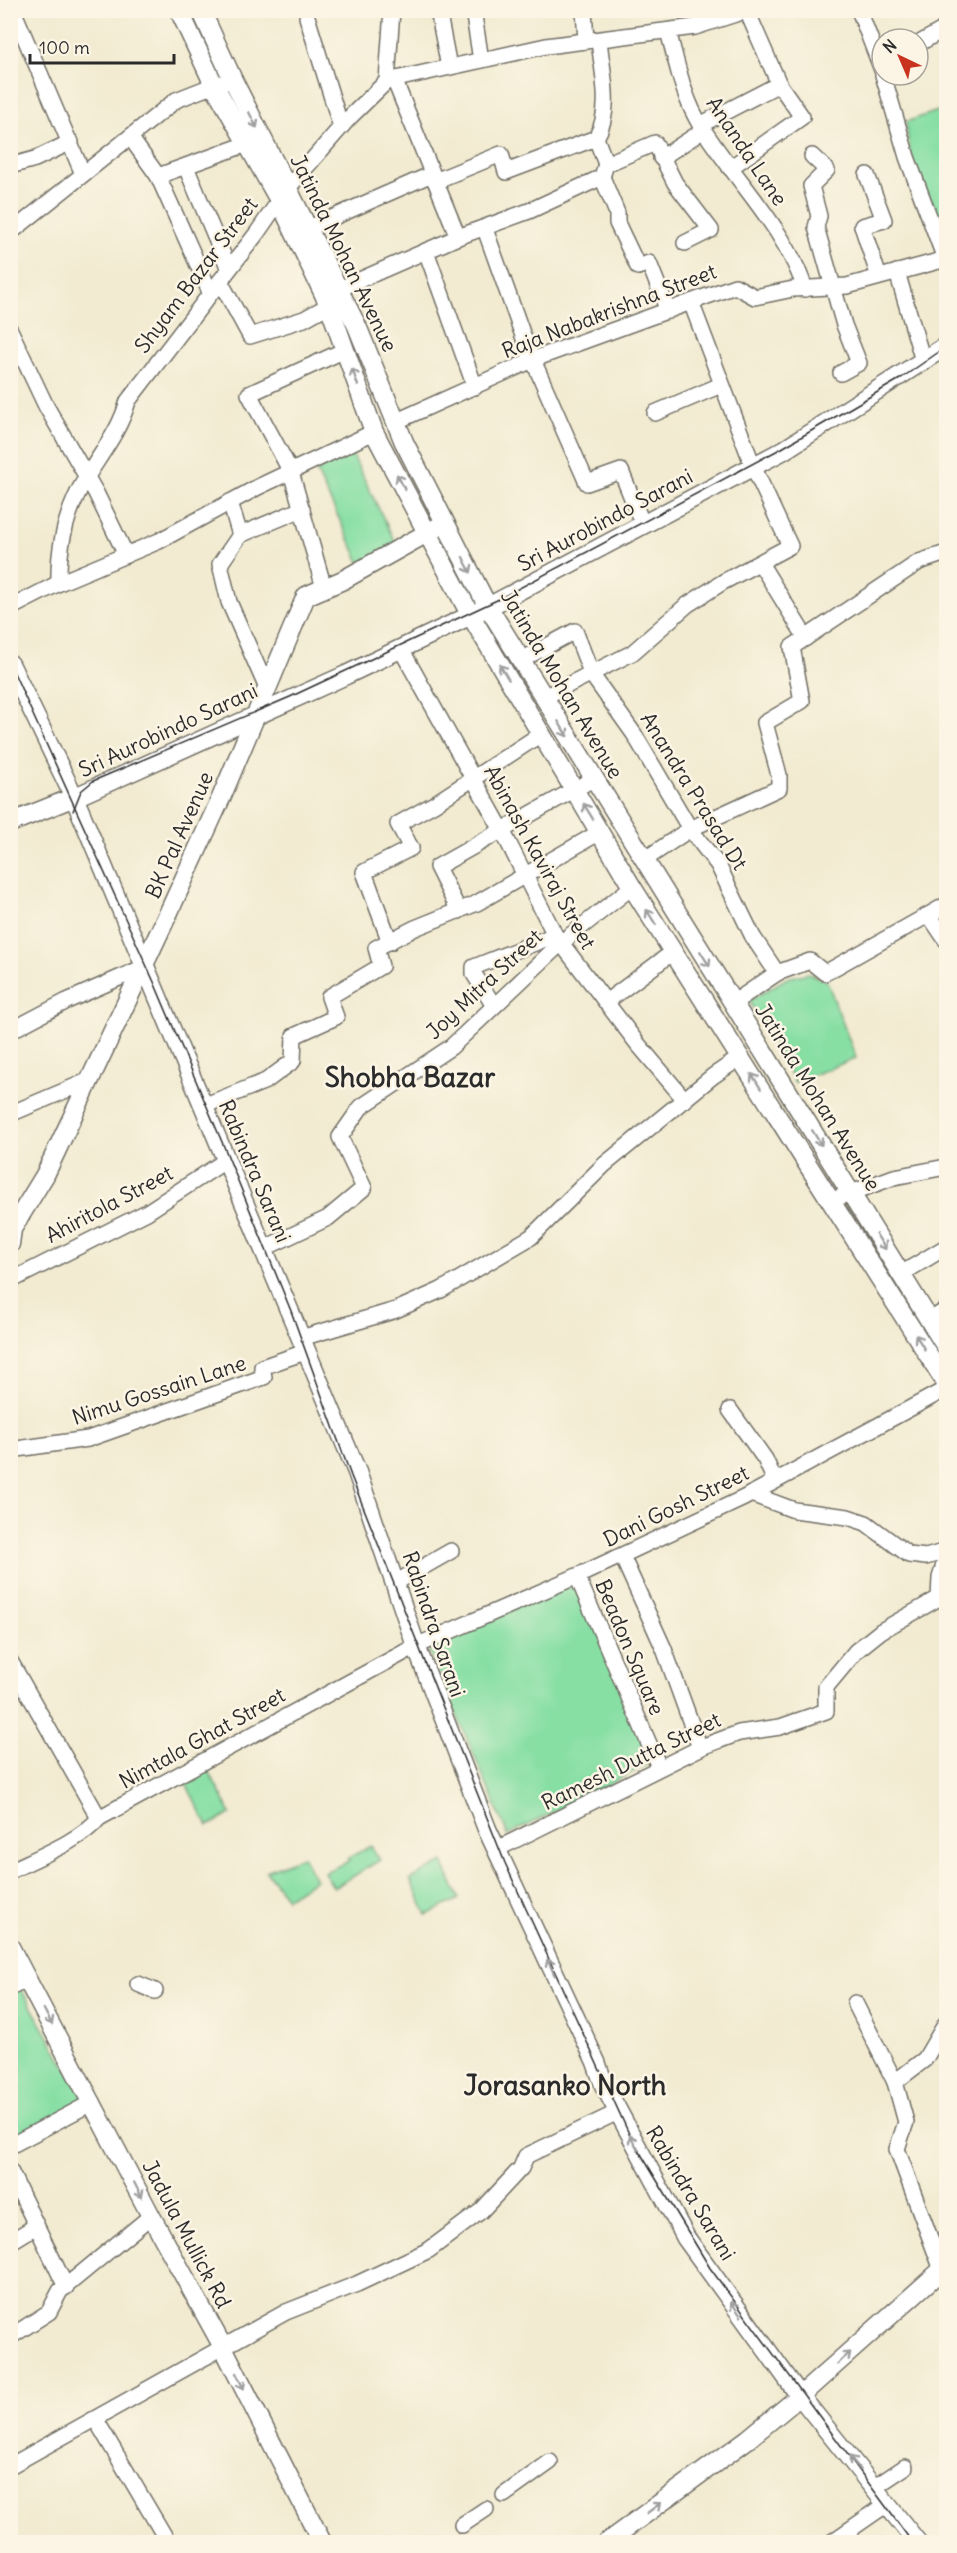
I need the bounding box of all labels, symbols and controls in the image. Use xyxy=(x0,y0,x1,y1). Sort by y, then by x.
scale bar xyxy=(30,27,174,65)
north arrow xyxy=(870,27,930,87)
text: N xyxy=(879,35,901,57)
text: 100 m xyxy=(39,36,90,59)
street label: Ananda Lane xyxy=(701,91,793,211)
one-way arrow xyxy=(248,110,259,128)
street label: Jatinda Mohan Avenue xyxy=(284,150,404,356)
street label: Shyam Bazar Street xyxy=(129,192,263,358)
street label: Raja Nabakrishna Street xyxy=(498,258,720,364)
one-way arrow xyxy=(348,368,359,387)
street label: Sri Aurobindo Sarani xyxy=(513,462,697,578)
one-way arrow xyxy=(395,474,406,492)
one-way arrow xyxy=(462,556,473,574)
street label: Jatinda Mohan Avenue xyxy=(495,584,629,784)
one-way arrow xyxy=(498,664,510,681)
street label: Sri Aurobindo Sarani xyxy=(74,677,262,783)
street label: Anandra Prasad Dt xyxy=(635,707,753,875)
one-way arrow xyxy=(557,720,569,737)
street label: Abinash Kaviraj Street xyxy=(478,760,602,954)
street label: BK Pal Avenue xyxy=(139,767,219,903)
one-way arrow xyxy=(581,803,593,820)
one-way arrow xyxy=(645,909,657,926)
street label: Joy Mitra Street xyxy=(420,923,548,1045)
one-way arrow xyxy=(700,950,712,967)
street label: Jatinda Mohan Avenue xyxy=(749,998,887,1196)
district label: Shobha Bazar xyxy=(325,1060,496,1094)
one-way arrow xyxy=(750,1074,762,1090)
street label: Rabindra Sarani xyxy=(213,1096,297,1246)
one-way arrow xyxy=(811,1129,823,1146)
street label: Ahiritola Street xyxy=(41,1159,177,1249)
one-way arrow xyxy=(876,1233,888,1250)
one-way arrow xyxy=(914,1334,926,1351)
street label: Nimu Gossain Lane xyxy=(69,1349,249,1431)
street label: Dani Gosh Street xyxy=(599,1459,753,1553)
street label: Rabindra Sarani xyxy=(396,1548,472,1700)
street label: Beadon Square xyxy=(589,1575,671,1719)
street label: Nimtala Ghat Street xyxy=(114,1681,290,1795)
street label: Ramesh Dutta Street xyxy=(537,1706,725,1816)
one-way arrow xyxy=(544,1958,556,1976)
one-way arrow xyxy=(42,2008,54,2025)
district label: Jorasanko North xyxy=(464,2068,667,2102)
street label: Rabindra Sarani xyxy=(640,2121,742,2265)
one-way arrow xyxy=(628,2135,640,2152)
street label: Jadula Mullick Rd xyxy=(137,2155,237,2313)
one-way arrow xyxy=(132,2181,144,2199)
one-way arrow xyxy=(730,2301,742,2317)
one-way arrow xyxy=(836,2351,851,2365)
one-way arrow xyxy=(234,2371,246,2389)
one-way arrow xyxy=(848,2456,862,2471)
one-way arrow xyxy=(645,2502,661,2514)

